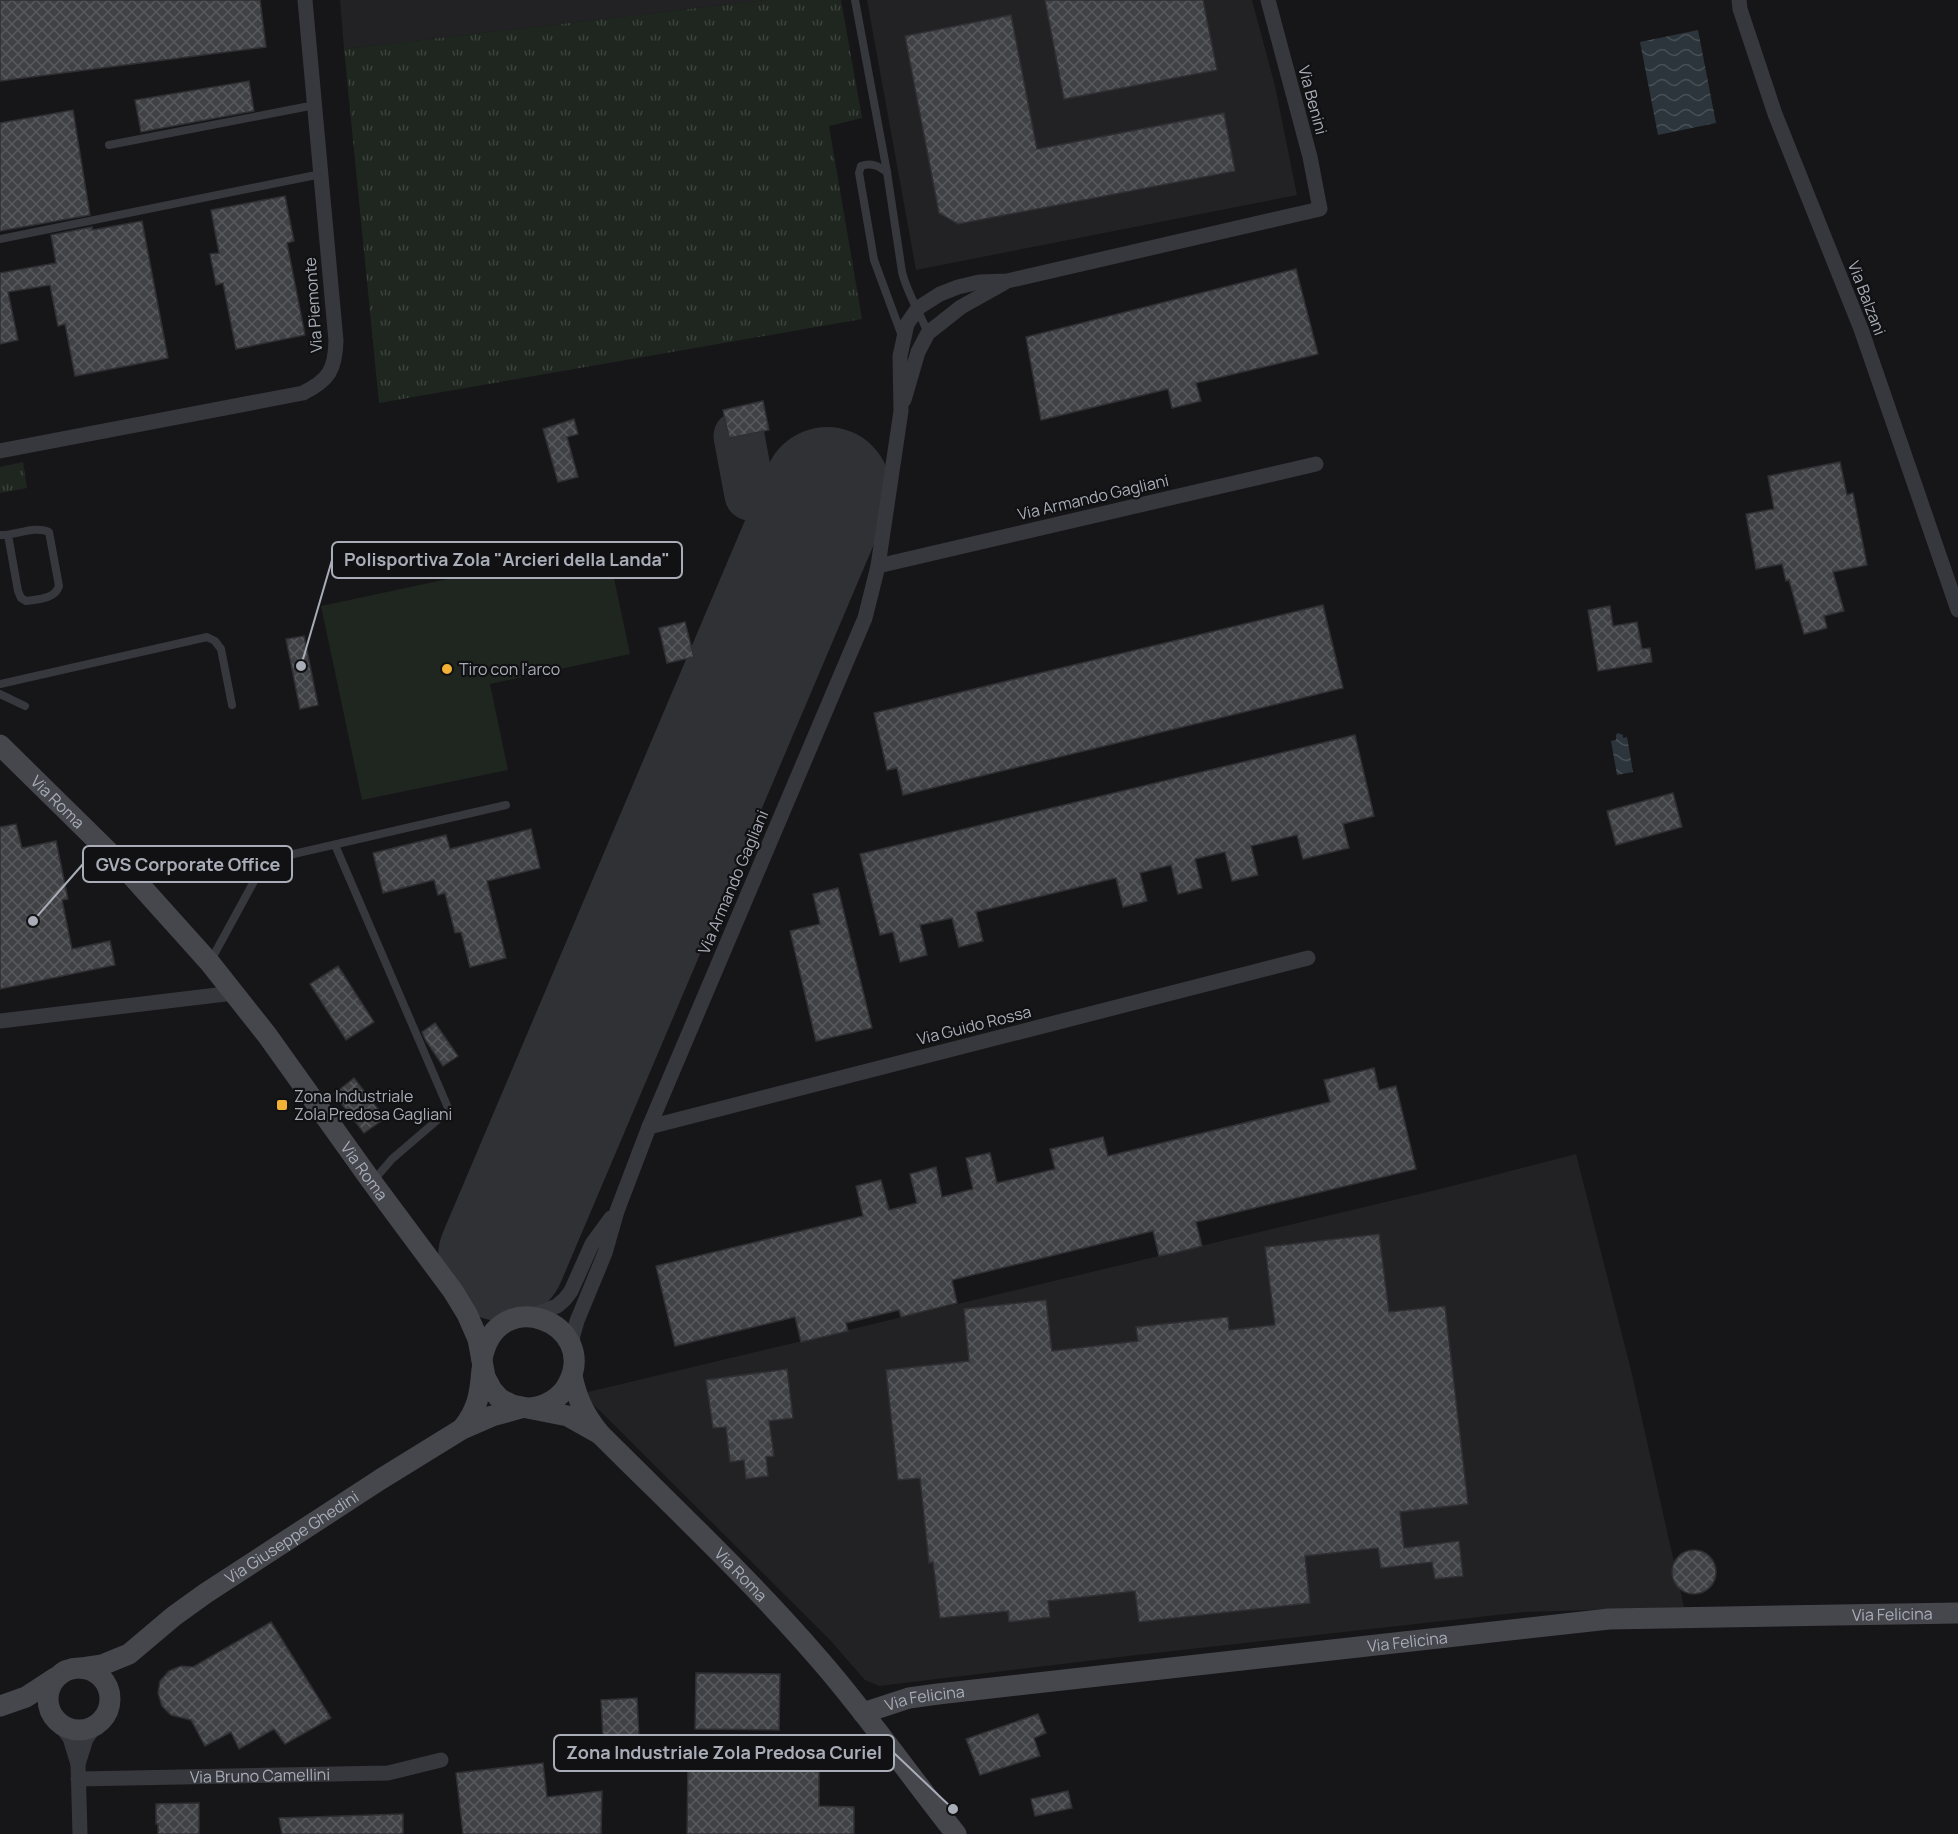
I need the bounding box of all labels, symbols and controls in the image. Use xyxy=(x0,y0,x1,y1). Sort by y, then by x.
street label: Via Benini xyxy=(1293,63,1333,137)
street label: Via Piemonte xyxy=(299,257,327,353)
street label: Via Balzani xyxy=(1843,258,1891,338)
street label: Via Armando Gagliani xyxy=(1015,469,1171,525)
callout: Polisportiva Zola "Arcieri della Landa" xyxy=(332,542,682,578)
text: Polisportiva Zola "Arcieri della Landa" xyxy=(344,547,670,571)
place label: Tiro con l'arco xyxy=(459,658,560,680)
marker: Tiro con l'arco xyxy=(440,662,454,676)
street label: Via Roma xyxy=(26,770,89,833)
street label: Via Armando Gagliani xyxy=(693,807,773,957)
callout: GVS Corporate Office xyxy=(83,846,292,882)
text: GVS Corporate Office xyxy=(96,852,281,876)
street label: Via Guido Rossa xyxy=(915,1000,1033,1050)
place label: Zona Industriale Zola Predosa Gagliani xyxy=(294,1085,452,1125)
marker: Zona Industriale Zola Predosa Gagliani xyxy=(275,1098,289,1112)
street label: Via Roma xyxy=(336,1137,393,1205)
street label: Via Giuseppe Ghedini xyxy=(221,1486,363,1589)
street label: Via Roma xyxy=(710,1543,772,1606)
street label: Via Felicina xyxy=(1852,1602,1933,1626)
street label: Via Felicina xyxy=(1366,1626,1449,1657)
street label: Via Felicina xyxy=(882,1680,966,1716)
callout: Zona Industriale Zola Predosa Curiel xyxy=(554,1735,894,1771)
text: Zona Industriale Zola Predosa Curiel xyxy=(566,1740,882,1764)
street label: Via Bruno Camellini xyxy=(190,1763,330,1788)

